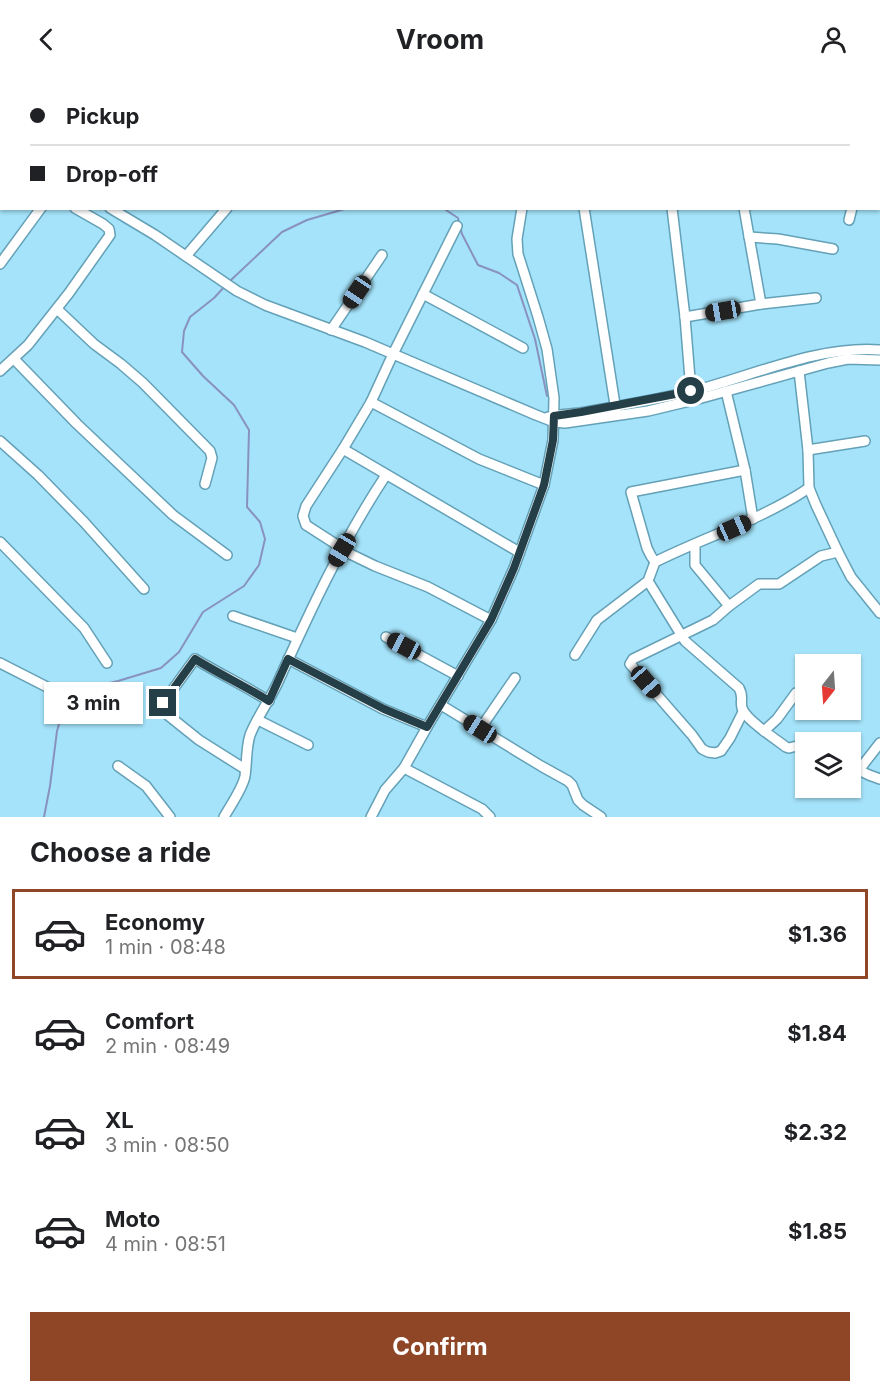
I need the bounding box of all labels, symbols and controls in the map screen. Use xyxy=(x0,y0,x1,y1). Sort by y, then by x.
icon: back xyxy=(30,23,63,56)
text: Vroom xyxy=(396,23,484,56)
icon: person xyxy=(817,23,850,56)
text: Pickup xyxy=(66,103,140,129)
text: Drop-off xyxy=(66,161,158,187)
car xyxy=(339,272,375,312)
car xyxy=(704,299,742,323)
route start xyxy=(677,377,704,404)
car xyxy=(714,512,754,544)
car xyxy=(325,530,359,570)
car xyxy=(384,630,424,662)
north arrow xyxy=(795,654,861,720)
map controls xyxy=(795,654,861,798)
car xyxy=(627,663,665,701)
callout: 3 min xyxy=(43,682,142,724)
route end xyxy=(149,689,176,716)
text: 3 min xyxy=(67,691,120,715)
car xyxy=(460,712,500,746)
button: layers xyxy=(795,732,861,798)
text: Choose a ride xyxy=(30,836,211,869)
icon: car xyxy=(33,907,87,961)
text: Economy xyxy=(105,909,205,935)
text: $1.36 xyxy=(788,921,847,947)
text: 1 min · 08:48 xyxy=(105,935,226,959)
icon: car xyxy=(33,1006,87,1060)
text: Comfort xyxy=(105,1008,194,1034)
text: $1.84 xyxy=(787,1020,847,1046)
text: 2 min · 08:49 xyxy=(105,1034,230,1058)
icon: car xyxy=(33,1105,87,1159)
text: XL xyxy=(105,1107,134,1133)
text: $2.32 xyxy=(784,1119,847,1145)
text: 3 min · 08:50 xyxy=(105,1133,230,1157)
icon: car xyxy=(33,1204,87,1258)
text: Moto xyxy=(105,1206,160,1232)
text: $1.85 xyxy=(788,1218,847,1244)
text: 4 min · 08:51 xyxy=(105,1232,226,1256)
button: Confirm xyxy=(30,1312,850,1381)

